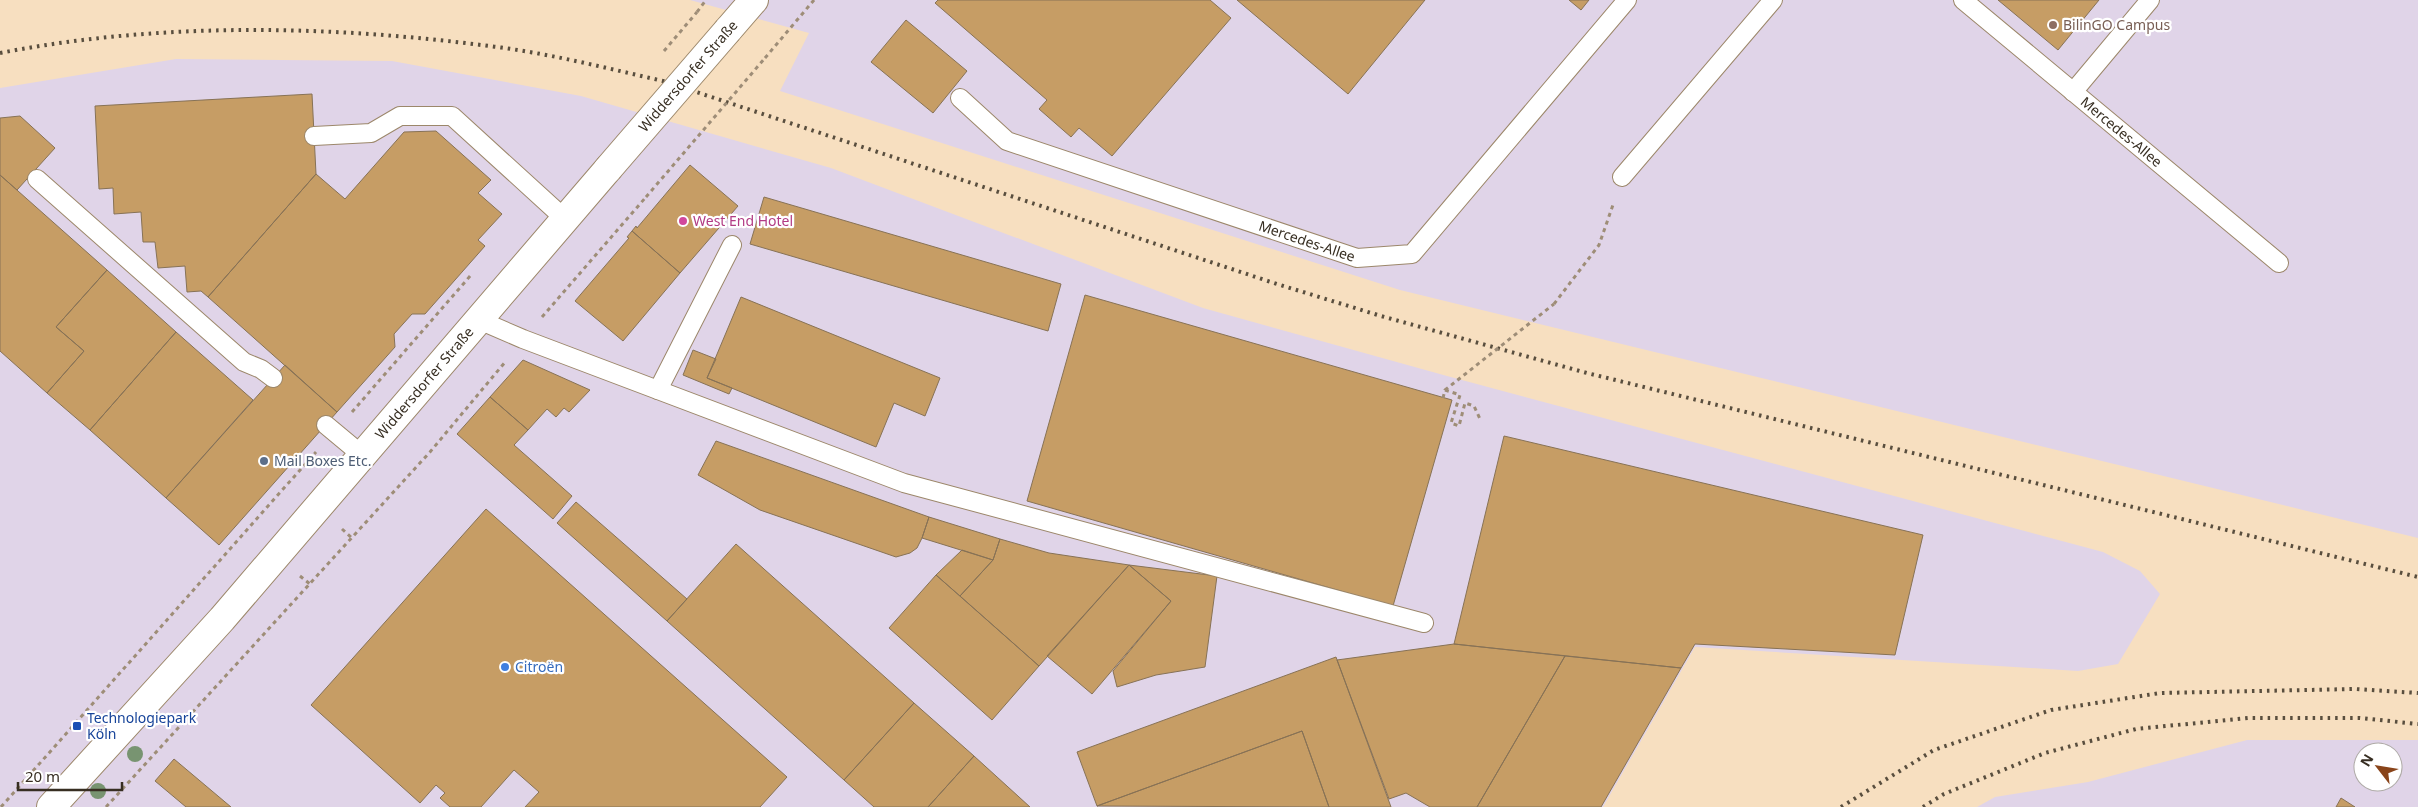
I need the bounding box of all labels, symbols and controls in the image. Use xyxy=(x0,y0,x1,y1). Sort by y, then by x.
place label: BilinGO Campus xyxy=(2063,15,2170,34)
street label: Widdersdorfer Straße xyxy=(634,16,741,136)
marker: BilinGO Campus xyxy=(2047,19,2059,31)
street label: Mercedes-Allee xyxy=(2077,92,2166,171)
place label: West End Hotel xyxy=(693,211,793,230)
marker: West End Hotel xyxy=(677,215,689,227)
street label: Mercedes-Allee xyxy=(1256,216,1358,266)
street label: Widdersdorfer Straße xyxy=(370,322,478,443)
place label: Mail Boxes Etc. xyxy=(274,451,371,470)
marker: Mail Boxes Etc. xyxy=(258,455,270,467)
place label: Citroën xyxy=(515,657,563,676)
marker: Citroën xyxy=(499,661,511,673)
place label: Technologiepark Köln xyxy=(87,708,197,743)
marker: Technologiepark Köln xyxy=(71,720,83,732)
north arrow xyxy=(2353,742,2403,792)
text: N xyxy=(2355,750,2378,770)
scale bar xyxy=(18,760,121,792)
text: 20 m xyxy=(25,766,60,786)

